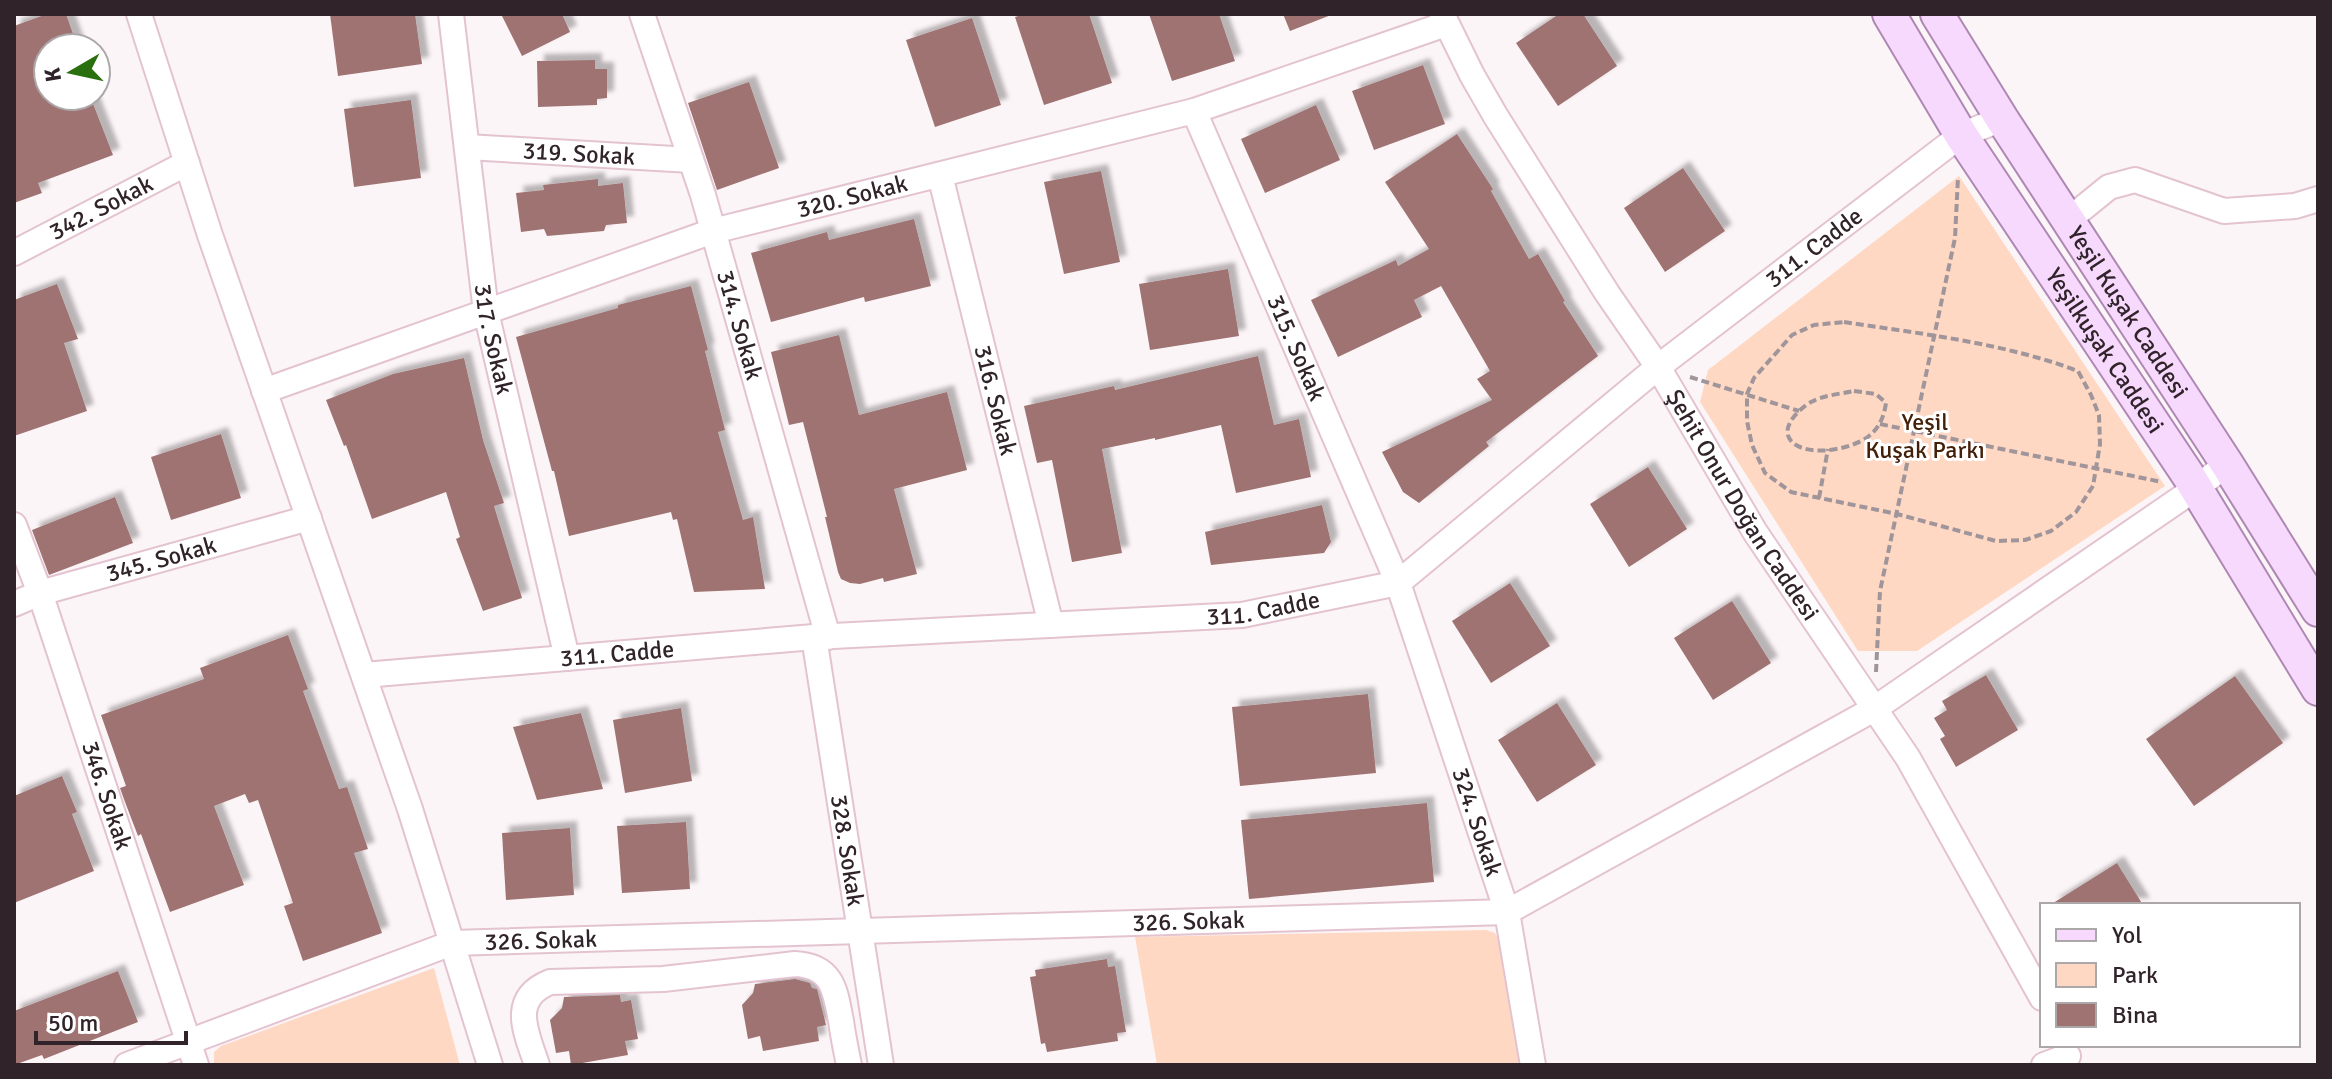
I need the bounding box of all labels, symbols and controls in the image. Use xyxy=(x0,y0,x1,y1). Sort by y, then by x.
north arrow xyxy=(32,32,112,112)
text: K xyxy=(38,66,67,84)
street label: 319. Sokak xyxy=(522,135,636,172)
street label: 342. Sokak xyxy=(44,168,158,247)
street label: 320. Sokak xyxy=(794,168,910,224)
street label: 311. Cadde xyxy=(1760,201,1869,294)
street label: Yeşil Kuşak Caddesi xyxy=(2061,220,2195,404)
street label: Yeşilkuşak Caddesi xyxy=(2039,262,2171,439)
street label: 314. Sokak xyxy=(710,267,769,383)
street label: 317. Sokak xyxy=(468,282,520,397)
street label: 315. Sokak xyxy=(1260,290,1332,405)
street label: 316. Sokak xyxy=(968,342,1024,458)
street label: Şehit Onur Doğan Caddesi xyxy=(1659,384,1826,626)
park label: Yeşil Kuşak Parkı xyxy=(1865,407,1985,465)
street label: 345. Sokak xyxy=(103,530,219,589)
street label: 311. Cadde xyxy=(1206,584,1322,632)
street label: 311. Cadde xyxy=(559,634,675,673)
street label: 346. Sokak xyxy=(75,737,139,854)
street label: 324. Sokak xyxy=(1445,764,1509,880)
street label: 328. Sokak xyxy=(824,792,871,908)
legend xyxy=(2040,903,2300,1047)
street label: 326. Sokak xyxy=(1132,905,1245,938)
text: Yol xyxy=(2112,920,2142,950)
street label: 326. Sokak xyxy=(484,924,598,957)
text: Park xyxy=(2112,960,2158,990)
scale bar xyxy=(36,995,186,1045)
text: Bina xyxy=(2112,1000,2158,1030)
text: 50 m xyxy=(48,1008,98,1038)

